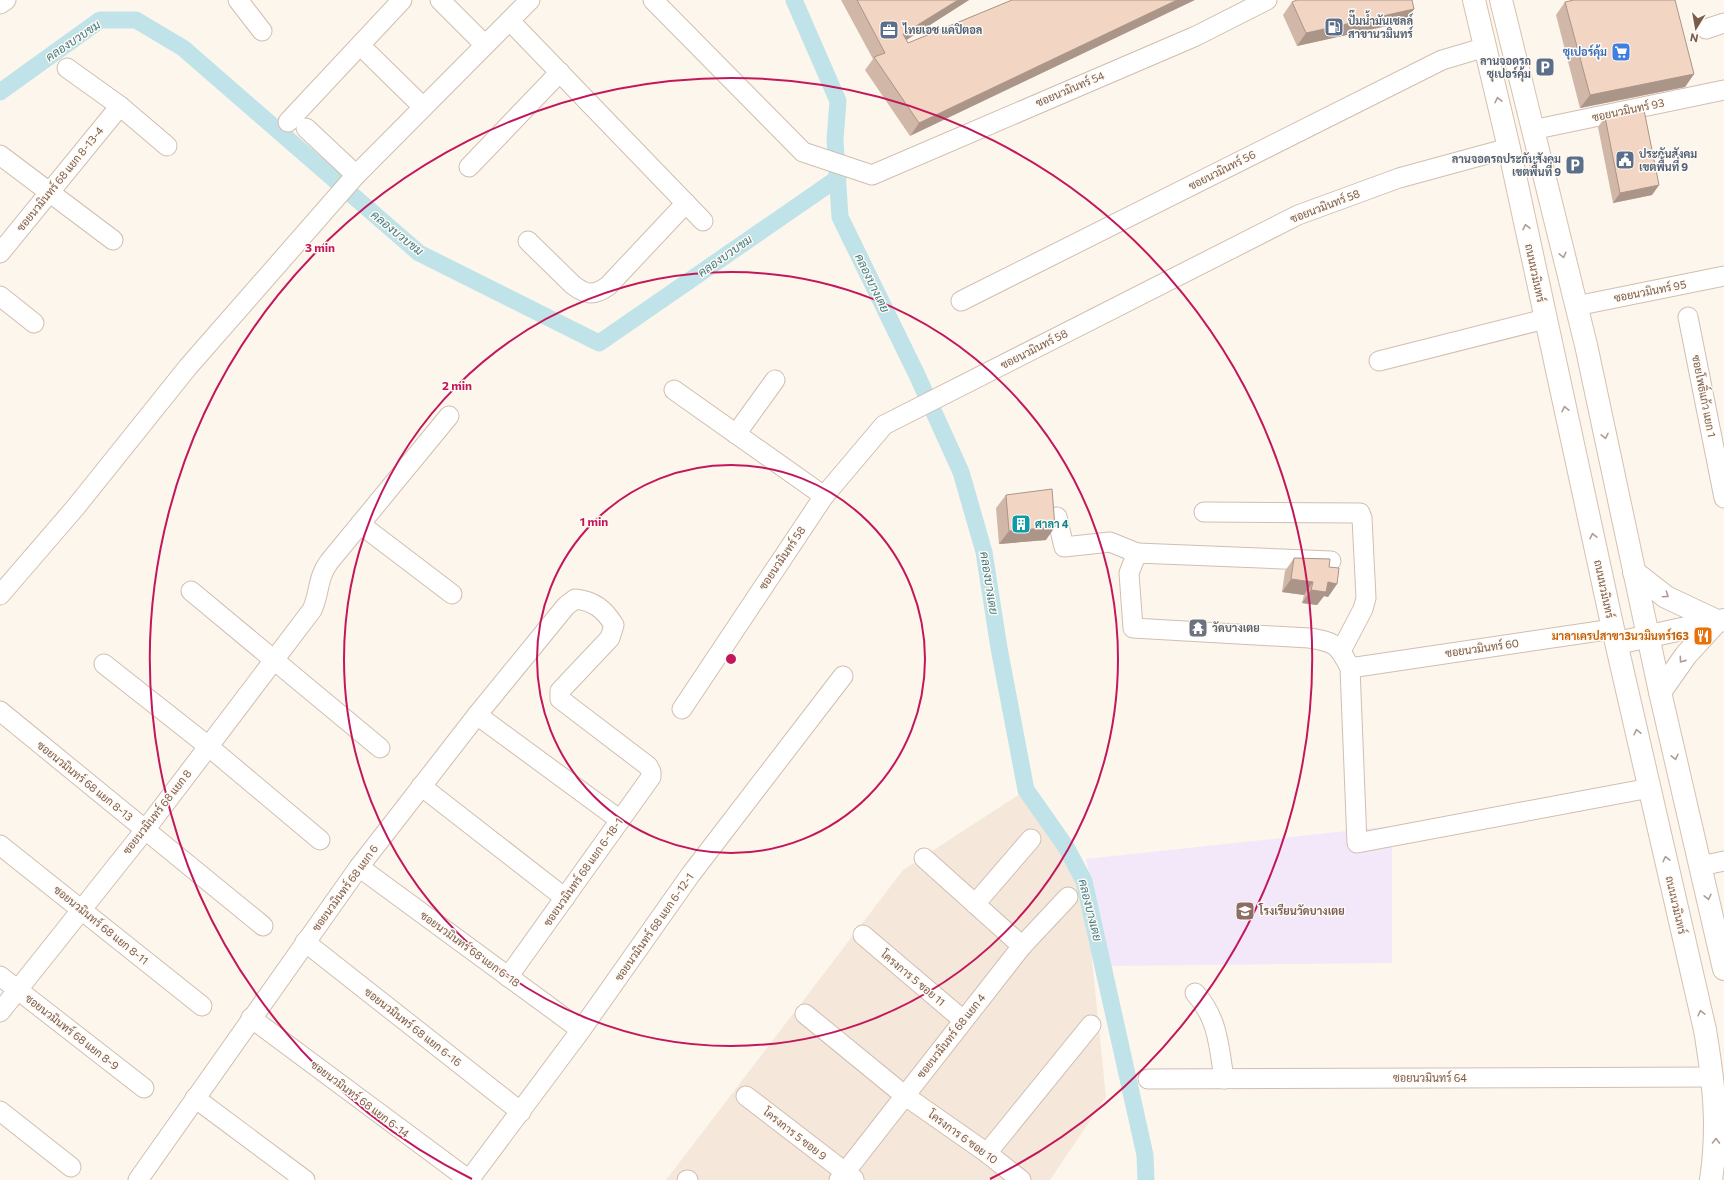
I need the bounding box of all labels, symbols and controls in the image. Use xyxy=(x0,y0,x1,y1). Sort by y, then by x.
north arrow xyxy=(1676,8,1716,48)
place label: ปั๊มน้ำมันเชลล์ สาขานวมินทร์ xyxy=(1348,9,1414,40)
water label: คลองบวบขม xyxy=(42,16,103,64)
fuel station icon: ปั๊มน้ำมันเชลล์ สาขานวมินทร์ xyxy=(1323,16,1345,38)
office icon: ไทยเอช แคปิตอล xyxy=(878,19,900,41)
place label: ไทยเอช แคปิตอล xyxy=(902,22,982,36)
text: N xyxy=(1689,31,1699,45)
supermarket icon: ซุเปอร์คุ้ม xyxy=(1610,41,1632,63)
place label: ซุเปอร์คุ้ม xyxy=(1563,44,1607,60)
place label: ลานจอดรถ ซุเปอร์คุ้ม xyxy=(1480,54,1531,82)
parking icon: ลานจอดรถ ซุเปอร์คุ้ม xyxy=(1534,56,1556,78)
street label: ซอยนวมินทร์ 54 xyxy=(1033,67,1107,109)
street label: ซอยนวมินทร์ 93 xyxy=(1590,95,1665,124)
one-way arrow xyxy=(1494,97,1502,104)
street label: ซอยนวมินทร์ 68 แยก 8-13-4 xyxy=(13,123,106,234)
street label: ซอยนวมินทร์ 56 xyxy=(1186,146,1258,192)
place label: ประกันสังคม เขตพื้นที่ 9 xyxy=(1639,147,1697,173)
public building icon: ประกันสังคม เขตพื้นที่ 9 xyxy=(1614,149,1636,171)
place label: ลานจอดรถประกันสังคม เขตพื้นที่ 9 xyxy=(1452,152,1561,178)
parking icon: ลานจอดรถประกันสังคม เขตพื้นที่ 9 xyxy=(1564,154,1586,176)
street label: ซอยนวมินทร์ 58 xyxy=(1288,185,1362,225)
water label: คลองบวบขม xyxy=(369,207,427,258)
one-way arrow xyxy=(1522,224,1530,231)
water label: คลองบวบขม xyxy=(695,231,755,279)
text: 3 min xyxy=(305,240,335,254)
street label: ถนนนวมินทร์ xyxy=(1523,242,1549,303)
water label: คลองบางเตย xyxy=(853,251,893,314)
one-way arrow xyxy=(1559,252,1567,258)
street label: ซอยนวมินทร์ 95 xyxy=(1612,276,1687,304)
street label: ซอยนวมินทร์ 58 xyxy=(998,325,1070,371)
street label: ซอยโพธิ์แก้ว แยก 1 xyxy=(1690,353,1723,438)
text: 2 min xyxy=(442,378,472,392)
one-way arrow xyxy=(1561,406,1569,412)
one-way arrow xyxy=(1600,433,1609,439)
building icon: ศาลา 4 xyxy=(1010,513,1032,535)
text: 1 min xyxy=(580,514,608,528)
place label: ศาลา 4 xyxy=(1035,517,1069,530)
street label: ซอยนวมินทร์ 58 xyxy=(755,523,808,592)
one-way arrow xyxy=(1589,533,1597,539)
water label: คลองบางเตย xyxy=(978,550,1002,615)
street label: ถนนนวมินทร์ xyxy=(1592,558,1618,619)
one-way arrow xyxy=(1661,590,1668,597)
temple icon: วัดบางเตย xyxy=(1187,617,1209,639)
place label: วัดบางเตย xyxy=(1212,621,1260,634)
restaurant icon: มาลาเครปสาขา3นวมินทร์163 xyxy=(1692,625,1714,647)
place label: มาลาเครปสาขา3นวมินทร์163 xyxy=(1552,628,1689,642)
street label: ซอยนวมินทร์ 60 xyxy=(1444,635,1520,659)
centre of rings xyxy=(724,652,738,666)
one-way arrow xyxy=(1679,656,1687,663)
one-way arrow xyxy=(1633,729,1641,735)
street label: ซอยนวมินทร์ 68 แยก 8-13 xyxy=(35,737,136,823)
one-way arrow xyxy=(1671,754,1679,760)
street label: ซอยนวมินทร์ 68 แยก 8 xyxy=(119,766,194,857)
street label: ซอยนวมินทร์ 68 แยก 6-18-1 xyxy=(539,814,625,928)
street label: ซอยนวมินทร์ 68 แยก 6 xyxy=(308,841,381,934)
one-way arrow xyxy=(1662,855,1670,862)
street label: ซอยนวมินทร์ 68 แยก 6-12-1 xyxy=(611,870,696,983)
street label: ถนนนวมินทร์ xyxy=(1663,874,1690,935)
water label: คลองบางเตย xyxy=(1076,877,1105,942)
street label: ซอยนวมินทร์ 68 แยก 8-11 xyxy=(51,882,152,967)
one-way arrow xyxy=(1704,894,1712,900)
school or university icon: โรงเรียนวัดบางเตย xyxy=(1234,900,1256,922)
place label: โรงเรียนวัดบางเตย xyxy=(1258,903,1345,917)
street label: ซอยนวมินทร์ 68 แยก 6-18 xyxy=(418,907,523,989)
street label: โครงการ 5 ซอย 11 xyxy=(878,946,949,1008)
street label: ซอยนวมินทร์ 68 แยก 6-16 xyxy=(362,984,465,1069)
street label: ซอยนวมินทร์ 68 แยก 8-9 xyxy=(23,990,123,1072)
street label: ซอยนวมินทร์ 68 แยก 4 xyxy=(913,990,988,1081)
one-way arrow xyxy=(1697,1009,1705,1016)
street label: ซอยนวมินทร์ 68 แยก 6-14 xyxy=(309,1057,413,1140)
street label: ซอยนวมินทร์ 64 xyxy=(1393,1070,1467,1084)
street label: โครงการ 5 ซอย 9 xyxy=(760,1103,830,1163)
street label: โครงการ 6 ซอย 10 xyxy=(925,1106,1001,1166)
one-way arrow xyxy=(1711,1138,1720,1144)

